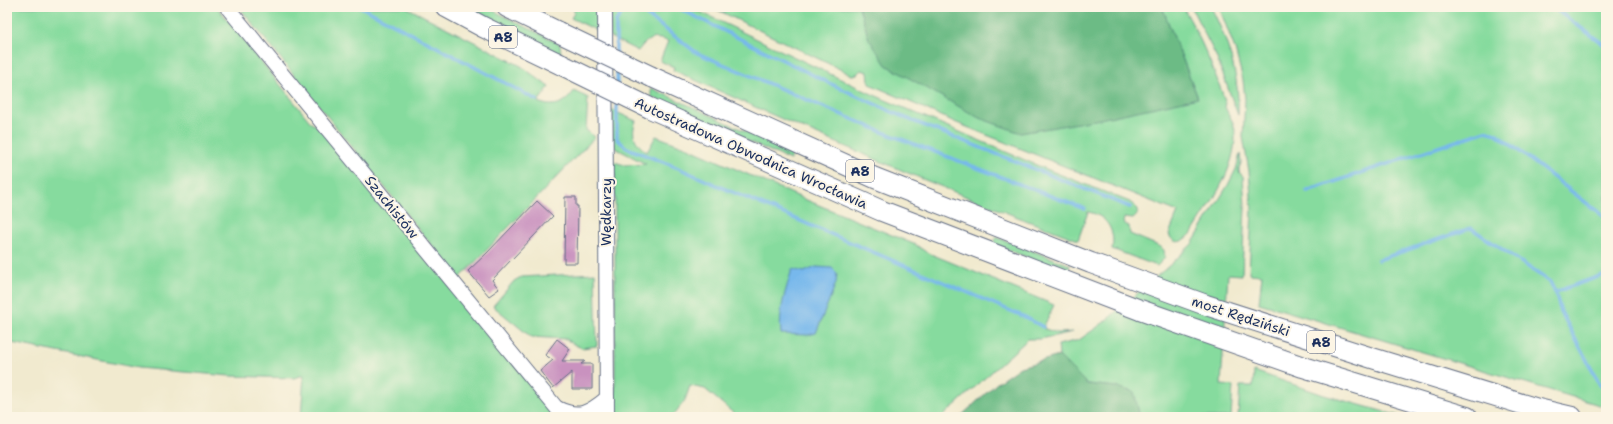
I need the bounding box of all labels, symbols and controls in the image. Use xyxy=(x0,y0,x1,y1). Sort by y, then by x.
road number: A8 xyxy=(489,26,517,48)
street label: Autostradowa Obwodnica Wrocławia xyxy=(631,93,871,213)
road number: A8 xyxy=(846,160,874,182)
street label: Szachistów xyxy=(361,172,423,242)
street label: Wędkarzy xyxy=(597,178,615,246)
street label: most Rędziński xyxy=(1190,292,1292,340)
road number: A8 xyxy=(1307,331,1335,353)

